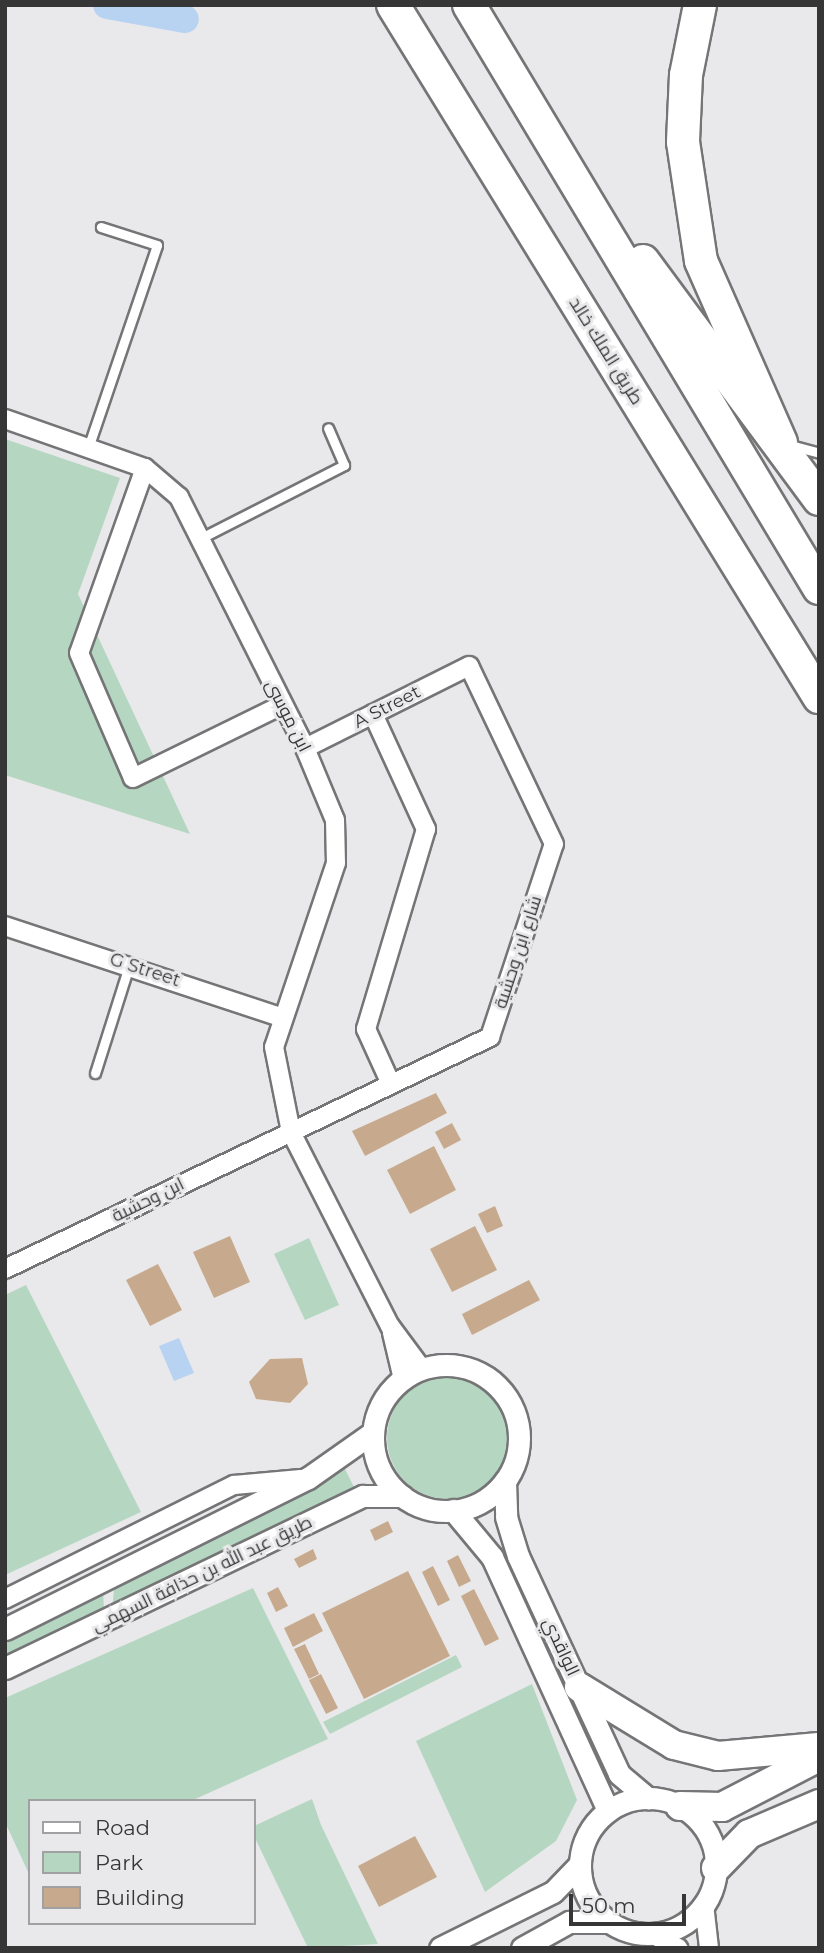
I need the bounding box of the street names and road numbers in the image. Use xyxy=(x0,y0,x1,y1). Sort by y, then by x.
street label: طريق الملك خالد xyxy=(564,293,648,409)
street label: ابن موسى xyxy=(261,676,315,756)
street label: A Street xyxy=(350,681,424,733)
street label: شارع ابن وحشية xyxy=(490,893,546,1011)
street label: G Street xyxy=(107,948,183,992)
street label: ابن وحشية xyxy=(108,1173,188,1227)
street label: طريق عبد الله بن حذافة السهمي xyxy=(88,1511,316,1637)
street label: الواقدي xyxy=(538,1614,584,1680)

